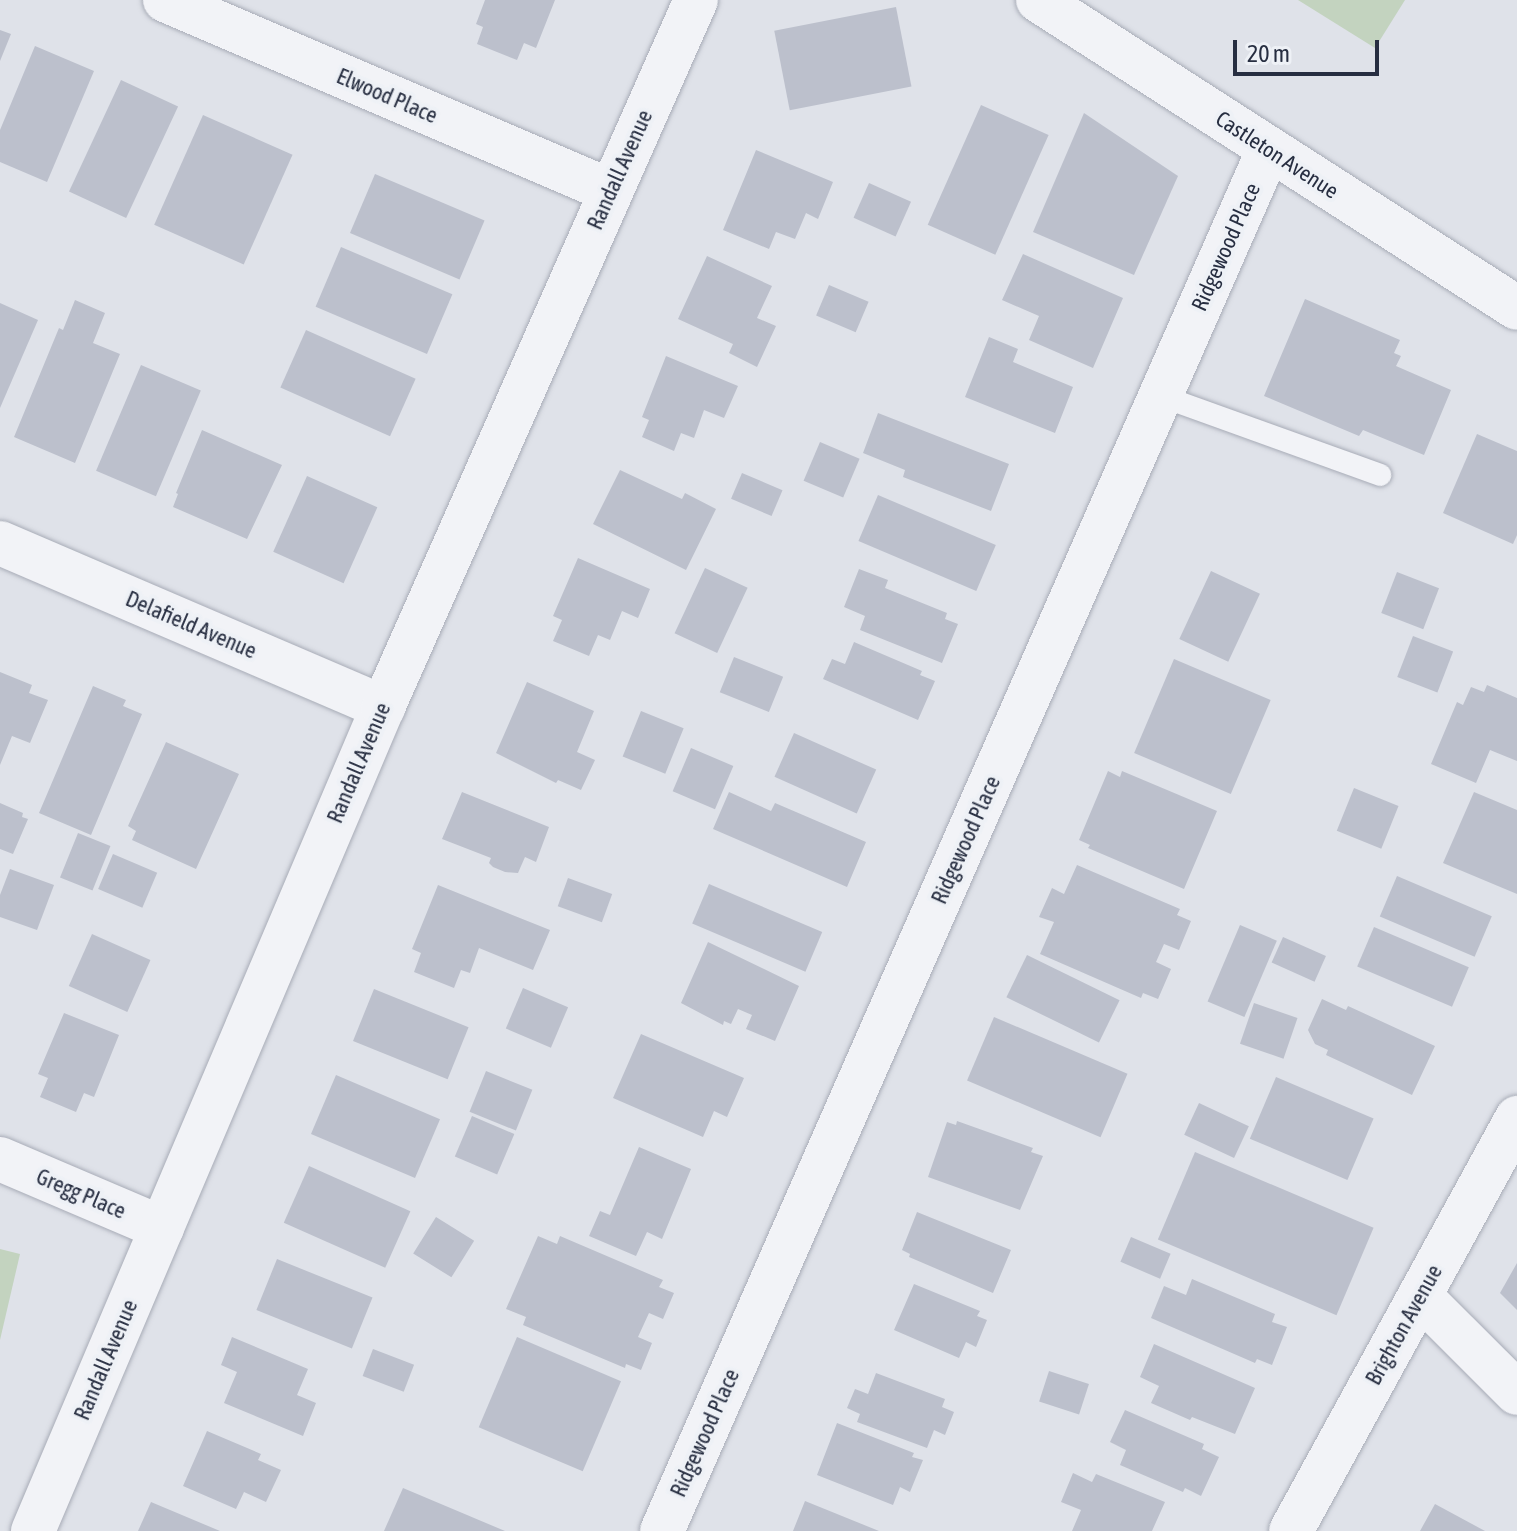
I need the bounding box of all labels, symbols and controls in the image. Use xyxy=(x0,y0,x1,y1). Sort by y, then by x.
scale bar xyxy=(1237,24,1383,74)
text: 20 m xyxy=(1247,40,1290,67)
street label: Elwood Place xyxy=(333,63,441,129)
street label: Randall Avenue xyxy=(582,106,658,234)
street label: Castleton Avenue xyxy=(1211,106,1343,204)
street label: Ridgewood Place xyxy=(1186,179,1266,315)
street label: Delafield Avenue xyxy=(122,586,260,664)
street label: Randall Avenue xyxy=(322,699,396,827)
street label: Ridgewood Place xyxy=(926,772,1006,908)
street label: Gregg Place xyxy=(32,1163,130,1225)
street label: Brighton Avenue xyxy=(1360,1260,1448,1390)
street label: Randall Avenue xyxy=(69,1296,143,1424)
street label: Ridgewood Place xyxy=(665,1365,745,1501)

